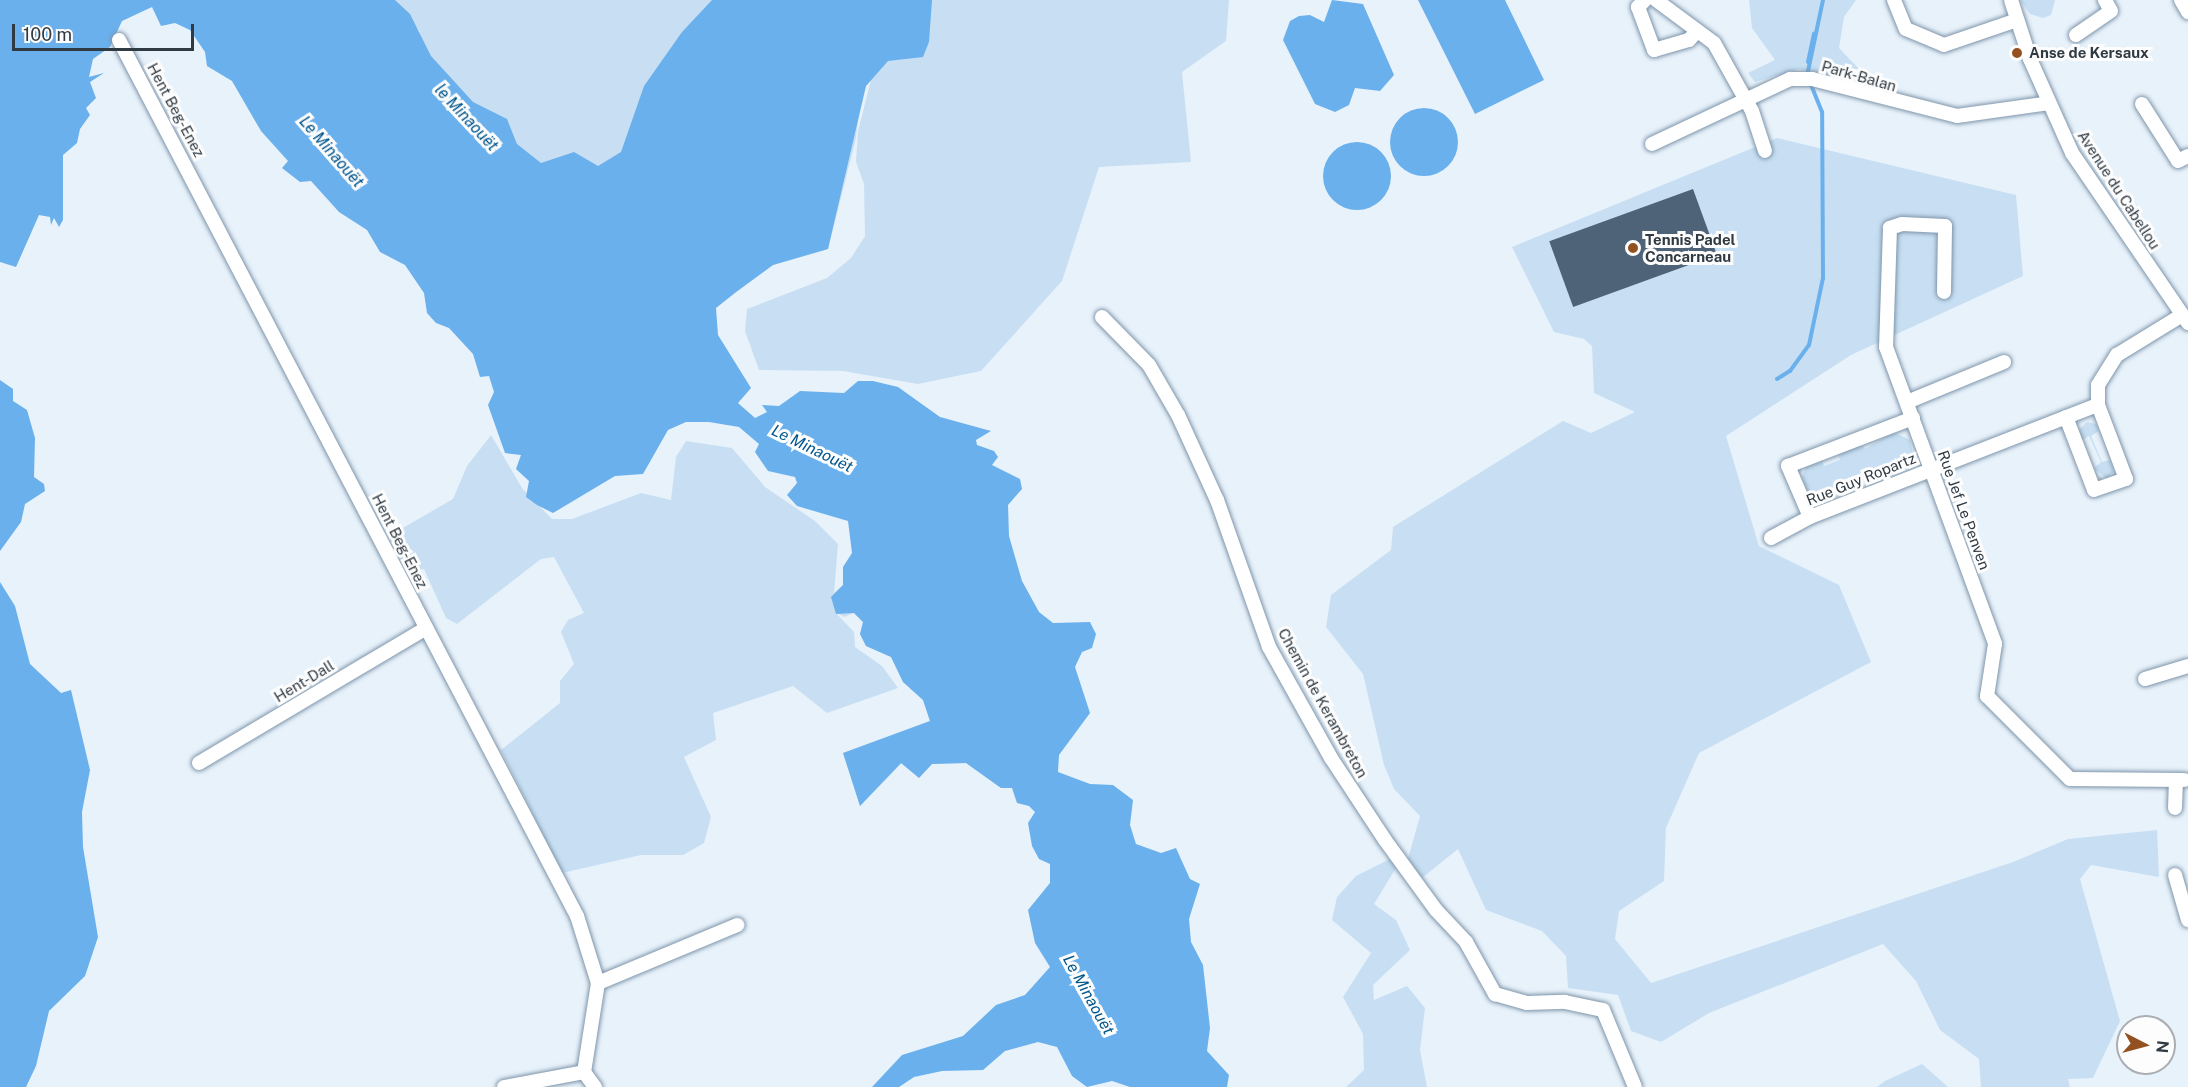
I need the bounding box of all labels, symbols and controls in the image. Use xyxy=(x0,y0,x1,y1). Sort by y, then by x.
scale bar xyxy=(15,12,196,50)
text: 100 m xyxy=(23,24,72,45)
place label: Anse de Kersaux xyxy=(2029,44,2149,62)
marker: Anse de Kersaux xyxy=(2010,46,2024,60)
street label: Park-Balan xyxy=(1820,57,1898,95)
street label: Hent Beg-Enez xyxy=(144,60,208,160)
water label: le Minaouët xyxy=(430,81,502,155)
water label: Le Minaouët xyxy=(295,112,367,192)
street label: Avenue du Cabellou xyxy=(2074,127,2164,253)
place label: Tennis Padel Concarneau xyxy=(1645,230,1736,265)
marker: Tennis Padel Concarneau xyxy=(1626,241,1640,255)
water label: Le Minaouët xyxy=(768,421,856,477)
street label: Rue Jef Le Penven xyxy=(1934,448,1994,572)
street label: Rue Guy Ropartz xyxy=(1804,449,1918,509)
street label: Hent Beg-Enez xyxy=(368,491,432,591)
street label: Chemin de Kerambreton xyxy=(1274,625,1372,781)
street label: Hent-Dall xyxy=(271,656,337,706)
water label: Le Minaouët xyxy=(1058,952,1118,1038)
north arrow xyxy=(2116,1015,2176,1075)
text: N xyxy=(2152,1040,2173,1054)

